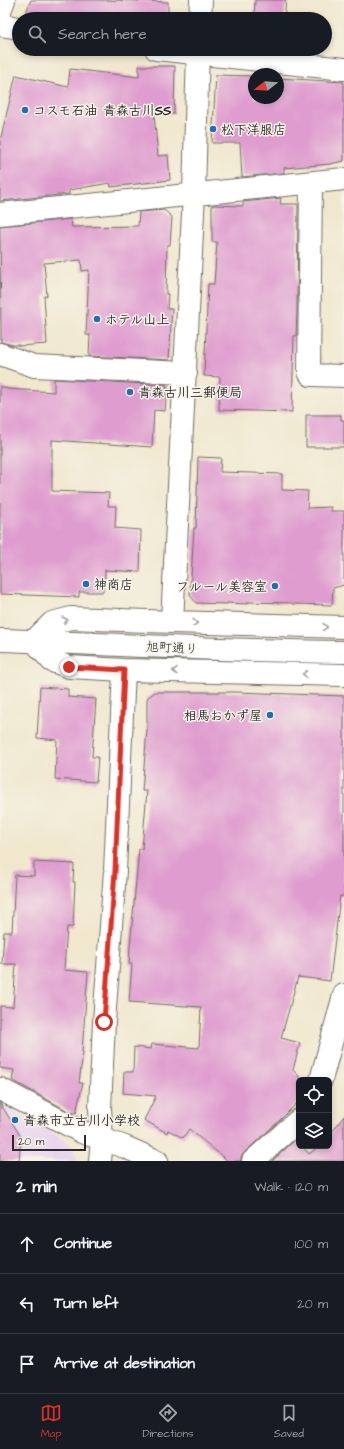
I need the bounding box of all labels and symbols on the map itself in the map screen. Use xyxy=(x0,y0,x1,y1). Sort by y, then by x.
north arrow xyxy=(248,68,284,104)
place label: コスモ石油 青森古川SS xyxy=(33,102,172,120)
marker: コスモ石油 青森古川SS xyxy=(20,105,30,115)
place label: 松下洋服店 xyxy=(221,121,286,139)
marker: 松下洋服店 xyxy=(208,124,218,134)
place label: ホテル山上 xyxy=(105,311,169,329)
marker: ホテル山上 xyxy=(92,314,102,324)
place label: 青森古川三郵便局 xyxy=(138,384,242,402)
marker: 青森古川三郵便局 xyxy=(125,387,135,397)
place label: 神商店 xyxy=(94,576,133,594)
place label: フルール美容室 xyxy=(176,578,267,596)
marker: 神商店 xyxy=(81,579,91,589)
marker: フルール美容室 xyxy=(270,581,280,591)
one-way arrow xyxy=(62,616,68,624)
one-way arrow xyxy=(192,619,198,627)
one-way arrow xyxy=(322,623,328,631)
street label: 旭町通り xyxy=(146,638,198,658)
route end xyxy=(60,658,78,676)
one-way arrow xyxy=(172,667,178,675)
one-way arrow xyxy=(302,670,308,679)
place label: 相馬おかず屋 xyxy=(184,707,262,725)
marker: 相馬おかず屋 xyxy=(265,710,275,720)
route start xyxy=(95,1013,113,1031)
place label: 青森市立古川小学校 xyxy=(23,1112,140,1130)
marker: 青森市立古川小学校 xyxy=(10,1115,20,1125)
scale bar xyxy=(12,1133,86,1152)

